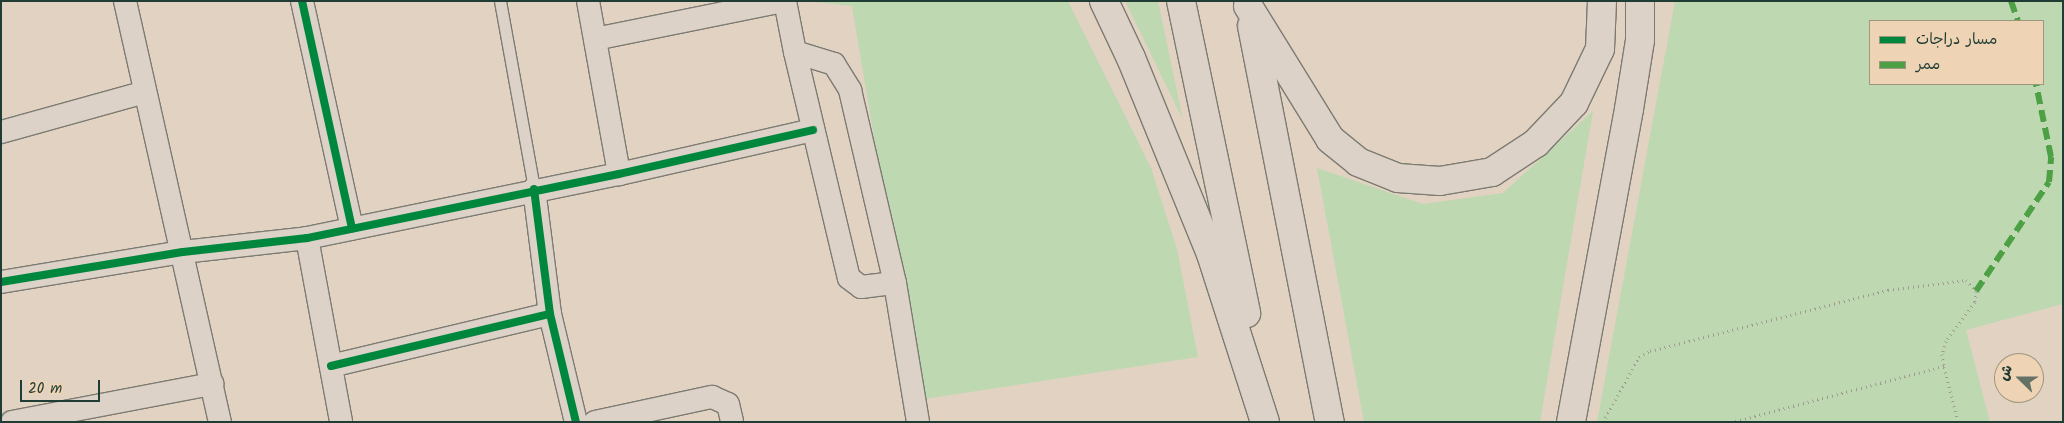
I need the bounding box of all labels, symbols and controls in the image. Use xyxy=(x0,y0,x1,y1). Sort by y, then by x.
legend xyxy=(1869,20,2044,85)
text: مسار دراجات xyxy=(1916,28,1997,52)
text: ممر xyxy=(1916,53,1940,77)
north arrow xyxy=(1994,353,2044,403)
text: ش xyxy=(1993,361,2019,384)
scale bar xyxy=(22,370,102,402)
text: 20 m xyxy=(28,377,62,401)

